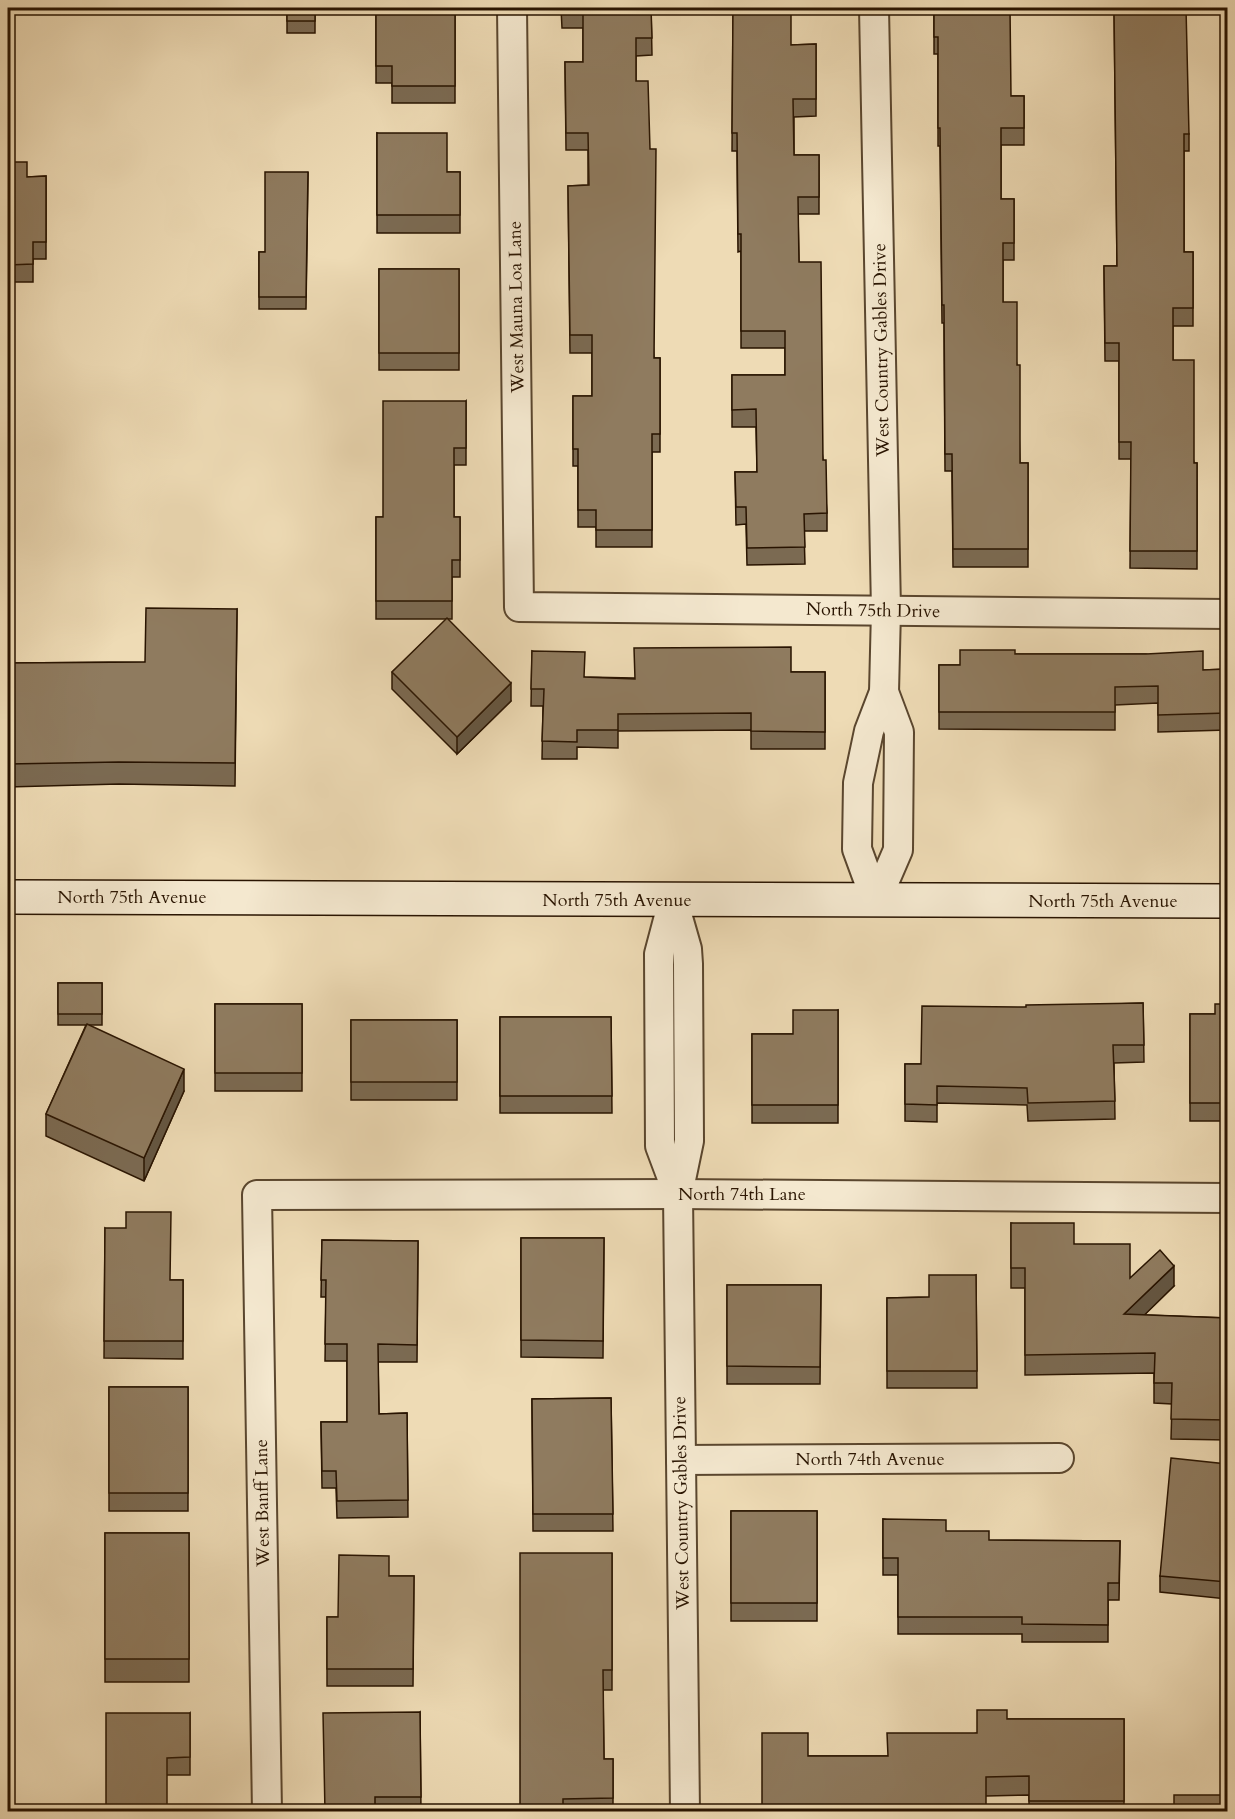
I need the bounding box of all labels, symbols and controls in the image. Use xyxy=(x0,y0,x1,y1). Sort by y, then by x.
street label: West Mauna Loa Lane xyxy=(502,221,531,394)
street label: West Country Gables Drive xyxy=(867,243,896,458)
street label: North 75th Drive xyxy=(806,597,940,624)
street label: North 75th Avenue xyxy=(57,885,207,910)
street label: North 75th Avenue xyxy=(542,888,692,913)
street label: North 75th Avenue xyxy=(1028,889,1178,914)
street label: North 74th Lane xyxy=(678,1182,806,1207)
street label: West Country Gables Drive xyxy=(667,1396,696,1611)
street label: West Banff Lane xyxy=(249,1439,276,1568)
street label: North 74th Avenue xyxy=(795,1447,945,1472)

